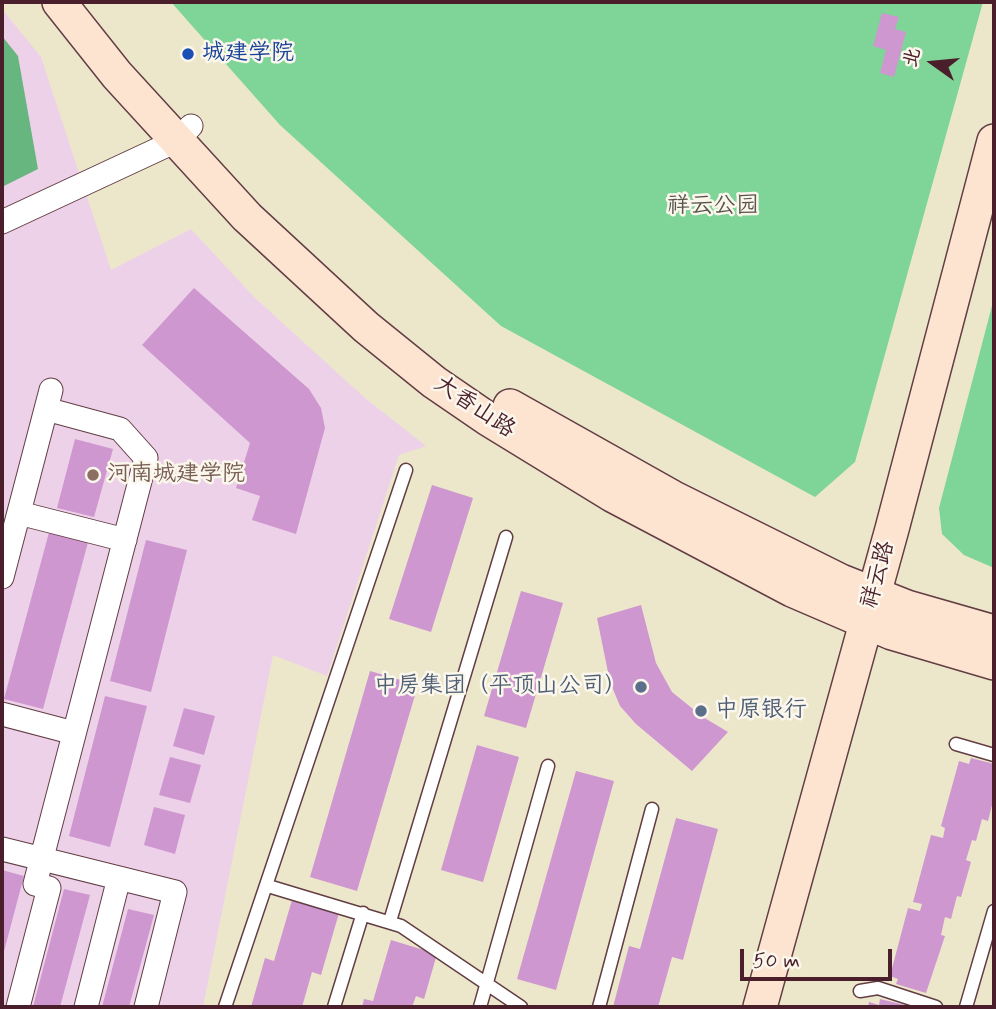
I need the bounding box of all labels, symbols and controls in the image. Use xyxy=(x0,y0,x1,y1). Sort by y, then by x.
north arrow xyxy=(898,28,968,98)
place label: 城建学院 xyxy=(202,40,294,68)
text: 北 xyxy=(898,45,927,70)
marker: 城建学院 xyxy=(180,46,196,62)
park label: 祥云公园 xyxy=(667,193,759,221)
street label: 大香山路 xyxy=(428,371,520,445)
place label: 河南城建学院 xyxy=(107,461,245,489)
marker: 河南城建学院 xyxy=(85,467,101,483)
street label: 祥云路 xyxy=(856,538,902,612)
place label: 中房集团（平顶山公司） xyxy=(374,673,627,701)
marker: 中房集团（平顶山公司） xyxy=(633,679,649,695)
place label: 中原银行 xyxy=(715,697,807,725)
marker: 中原银行 xyxy=(693,703,709,719)
scale bar xyxy=(744,936,896,980)
text: 50 m xyxy=(753,947,800,975)

